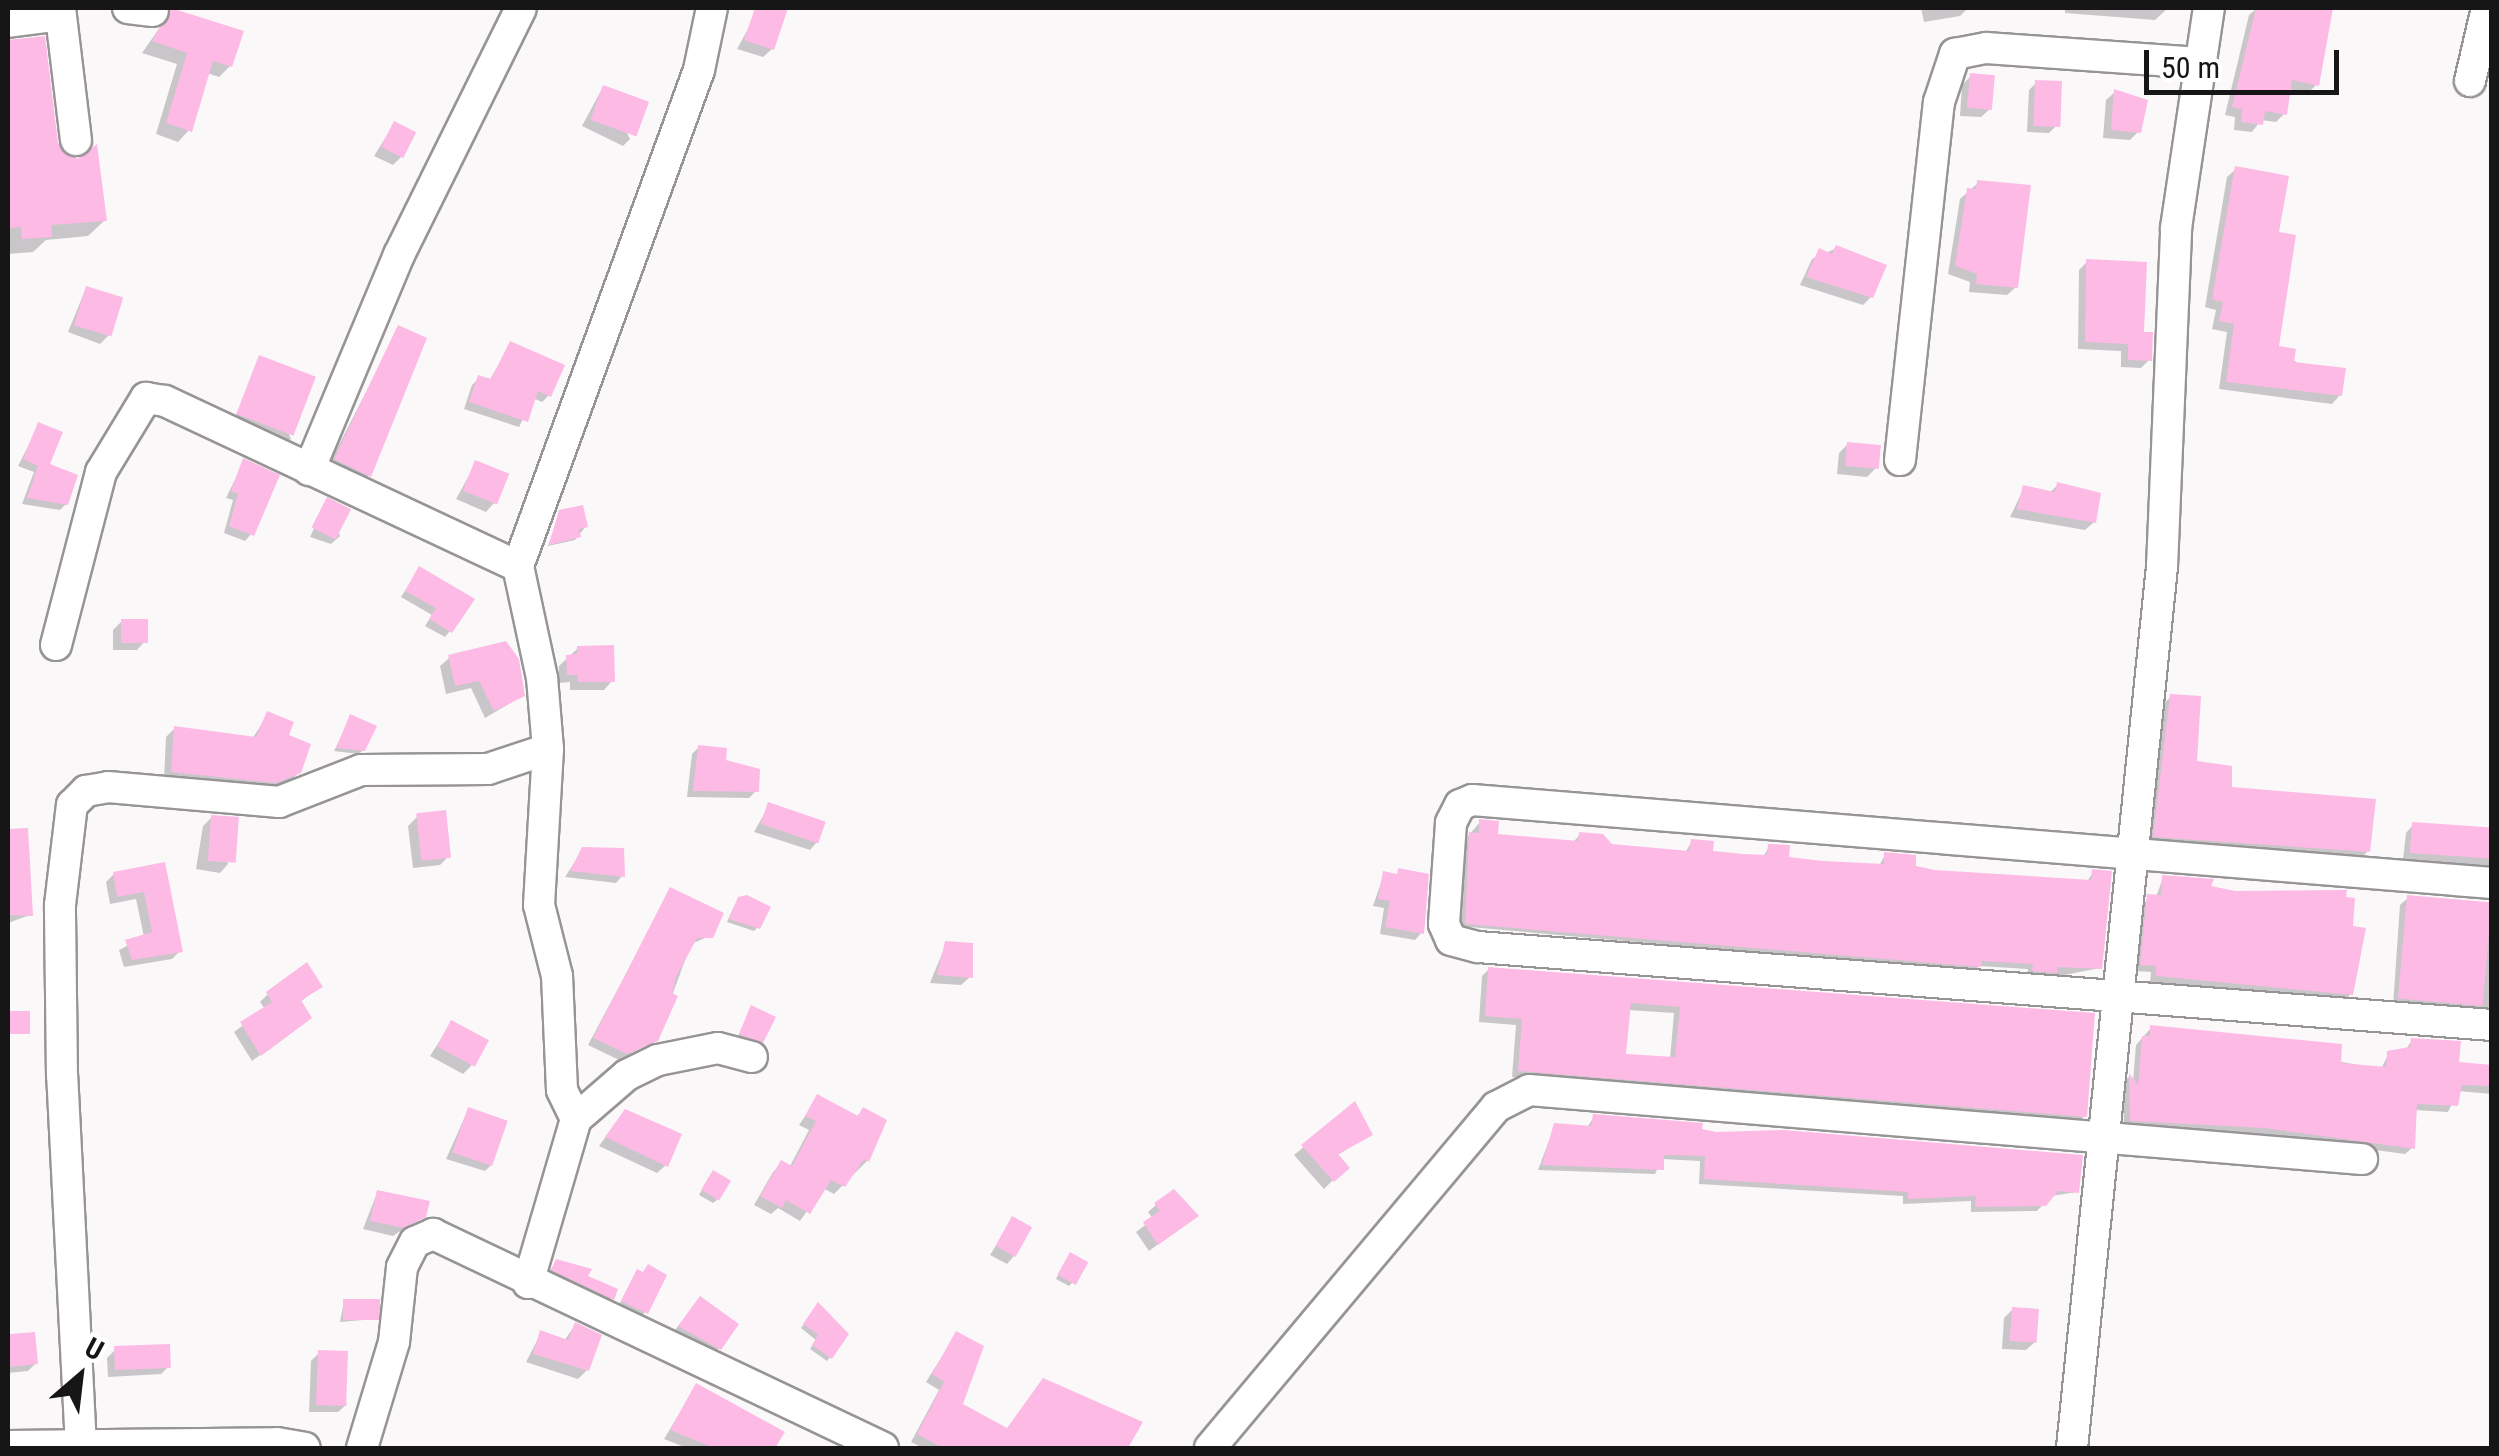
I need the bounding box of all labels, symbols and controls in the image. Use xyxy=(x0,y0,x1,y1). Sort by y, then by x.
scale bar xyxy=(2149,30,2344,92)
text: 50 m xyxy=(2161,50,2220,85)
north arrow xyxy=(30,1326,130,1426)
text: U xyxy=(80,1331,109,1367)

